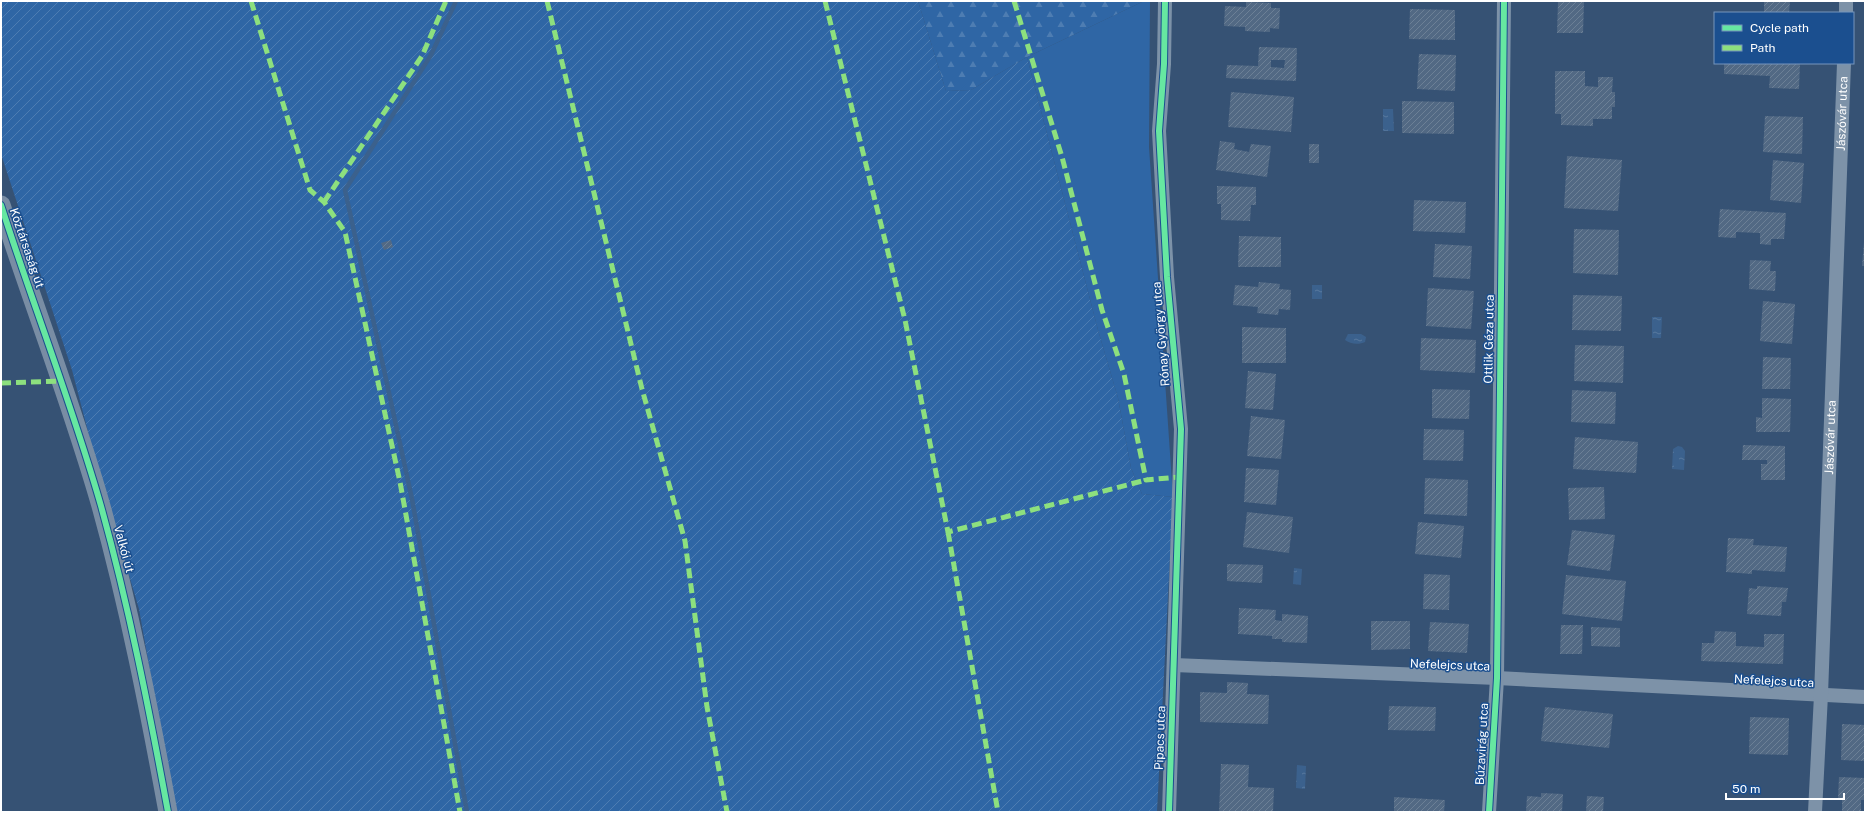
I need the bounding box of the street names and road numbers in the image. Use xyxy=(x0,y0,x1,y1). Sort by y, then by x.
street label: Jászóvár utca xyxy=(1834,76,1851,151)
street label: Köztársaság út xyxy=(7,206,47,290)
street label: Rónay György utca xyxy=(1149,281,1173,387)
street label: Ottlik Géza utca xyxy=(1481,294,1497,384)
street label: Jászóvár utca xyxy=(1822,400,1839,475)
street label: Valkói út xyxy=(111,524,137,575)
street label: Nefelejcs utca xyxy=(1410,657,1490,673)
street label: Nefelejcs utca xyxy=(1734,672,1814,690)
street label: Búzavirág utca xyxy=(1473,702,1491,786)
street label: Pipacs utca xyxy=(1152,706,1168,770)

